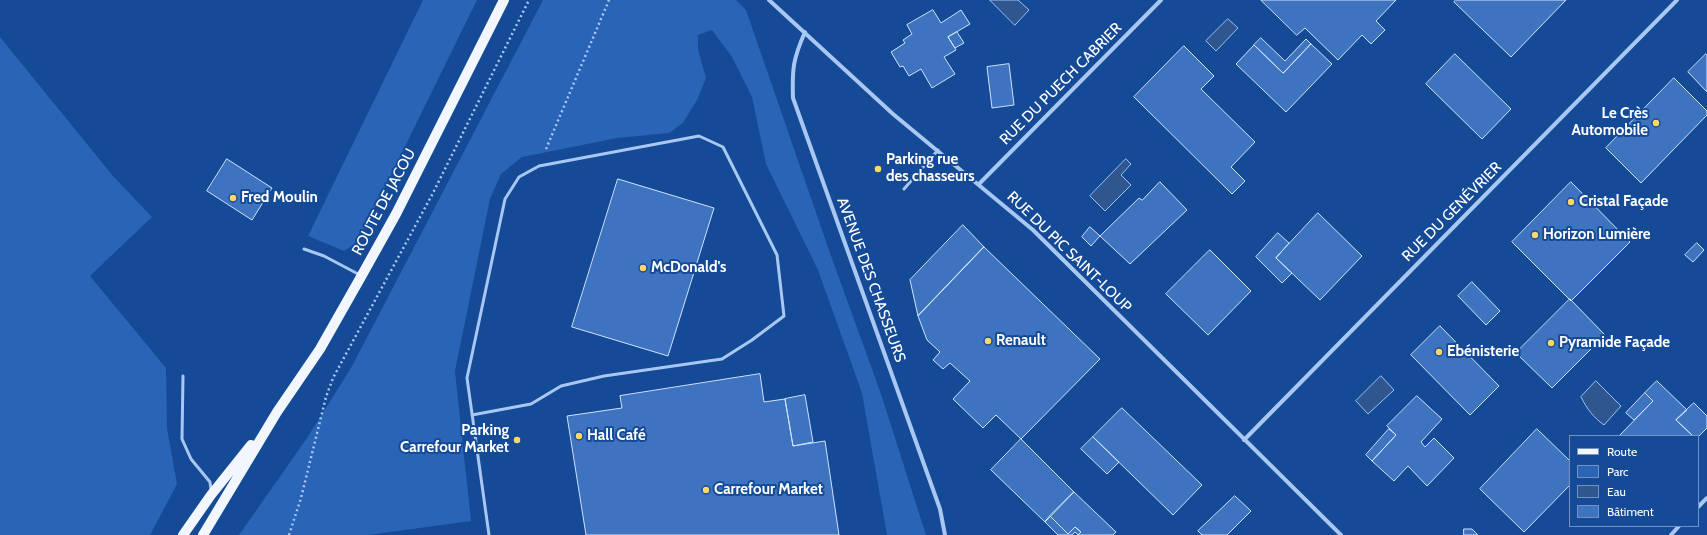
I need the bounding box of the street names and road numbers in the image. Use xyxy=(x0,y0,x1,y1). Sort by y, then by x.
street label: RUE DU PUECH CABRIER xyxy=(996,19,1126,149)
street label: ROUTE DE JACOU xyxy=(348,146,420,258)
street label: RUE DU GENÉVRIER xyxy=(1398,158,1506,266)
street label: RUE DU PIC SAINT-LOUP xyxy=(1003,188,1135,316)
street label: AVENUE DES CHASSEURS xyxy=(833,195,909,365)

